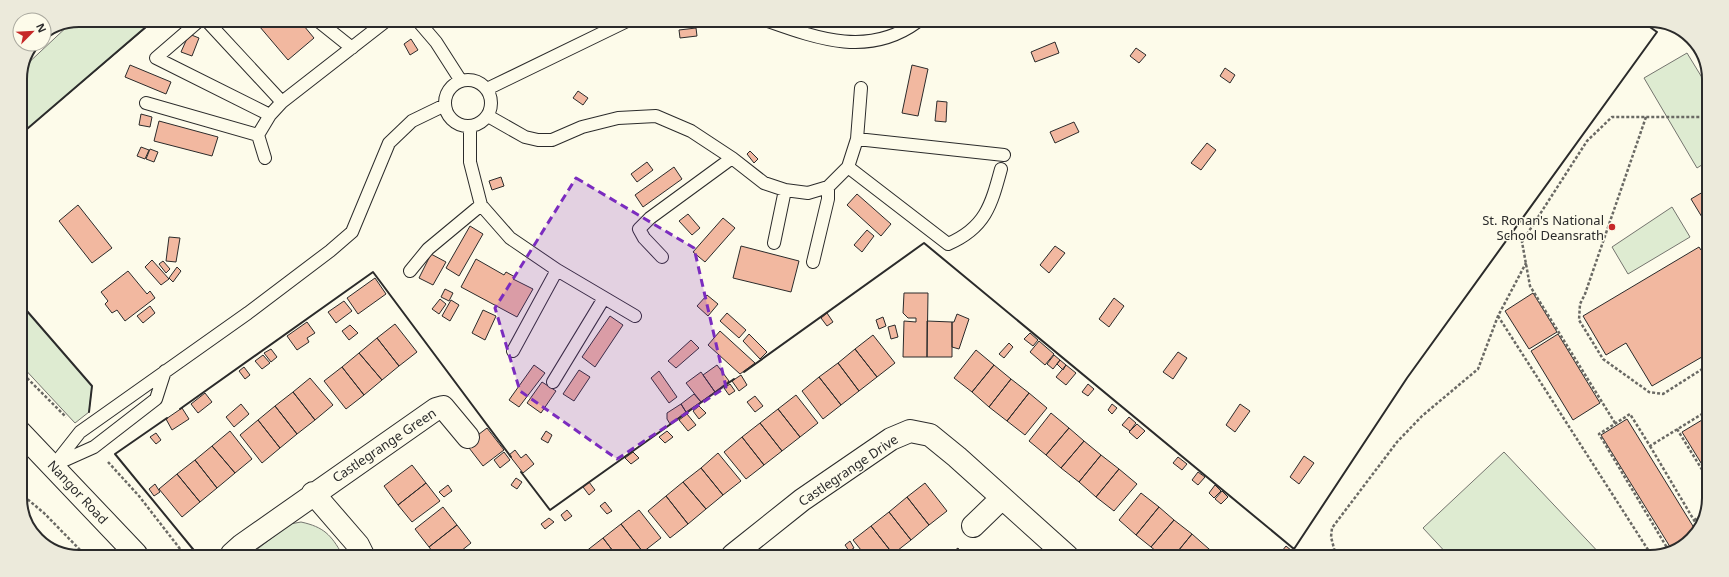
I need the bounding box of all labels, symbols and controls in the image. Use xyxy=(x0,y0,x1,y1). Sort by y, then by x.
north arrow xyxy=(12,12,52,52)
text: N xyxy=(33,21,50,35)
place label: St. Ronan's National School Deansrath xyxy=(1482,211,1604,244)
marker: St. Ronan's National School Deansrath xyxy=(1607,222,1617,232)
street label: Castlegrange Green xyxy=(329,404,439,486)
street label: Castlegrange Drive xyxy=(795,430,901,510)
street label: Nangor Road xyxy=(44,456,112,528)

